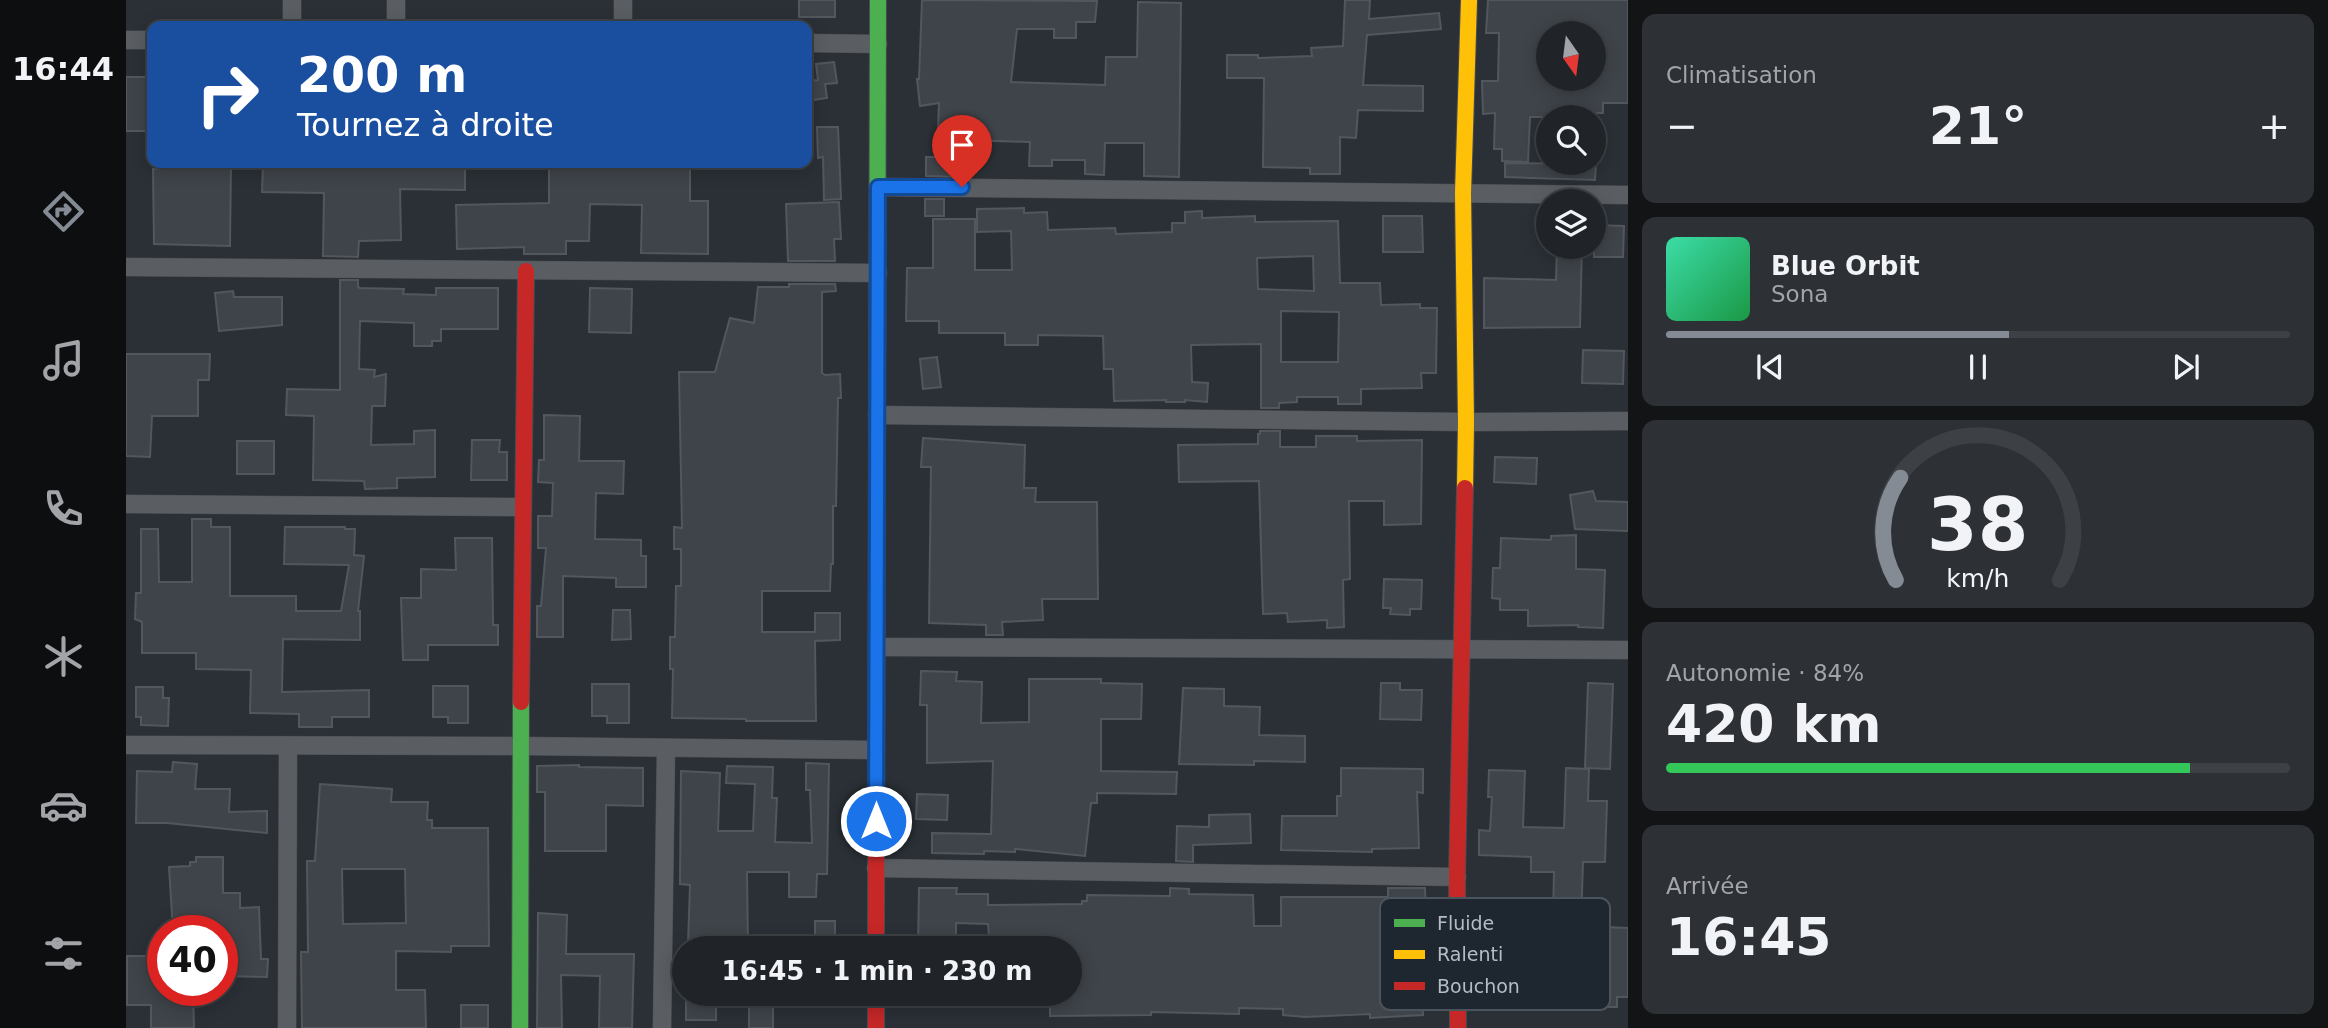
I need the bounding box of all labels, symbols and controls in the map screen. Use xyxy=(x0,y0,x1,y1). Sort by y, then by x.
north arrow xyxy=(1536,21,1606,91)
map controls xyxy=(1536,21,1606,259)
text: 200 m xyxy=(297,47,467,104)
icon: right xyxy=(182,49,273,140)
text: 16:44 xyxy=(12,50,114,88)
text: Climatisation xyxy=(1666,62,1817,88)
text: 21° xyxy=(1929,96,2027,156)
text: − xyxy=(1666,104,1698,148)
text: + xyxy=(2258,104,2290,148)
button: search xyxy=(1536,105,1606,175)
text: Tournez à droite xyxy=(297,106,554,144)
pin xyxy=(932,115,992,187)
icon: arrive xyxy=(943,126,981,164)
icon: directions xyxy=(39,187,88,236)
button: layers xyxy=(1536,189,1606,259)
text: Blue Orbit xyxy=(1771,251,1920,281)
text: Sona xyxy=(1771,281,1828,307)
icon: music xyxy=(39,336,88,385)
icon: previous xyxy=(1751,348,1789,386)
icon: pause xyxy=(1959,348,1997,386)
icon: next xyxy=(2167,348,2205,386)
text: 38 xyxy=(1927,482,2029,567)
icon: phone xyxy=(39,484,88,533)
text: km/h xyxy=(1946,564,2010,593)
icon: climate xyxy=(39,632,88,681)
text: Autonomie · 84% xyxy=(1666,660,1864,686)
text: 420 km xyxy=(1666,694,1881,754)
icon: car xyxy=(39,781,88,830)
position arrow xyxy=(839,784,913,858)
text: Arrivée xyxy=(1666,873,1749,899)
legend xyxy=(1380,898,1610,1010)
text: 16:45 xyxy=(1666,907,1832,967)
text: Fluide xyxy=(1437,912,1494,934)
speed limit sign: 40 xyxy=(147,915,238,1006)
icon: filters xyxy=(39,929,88,978)
text: Ralenti xyxy=(1437,943,1503,965)
text: 16:45 · 1 min · 230 m xyxy=(722,956,1032,986)
text: Bouchon xyxy=(1437,975,1520,997)

